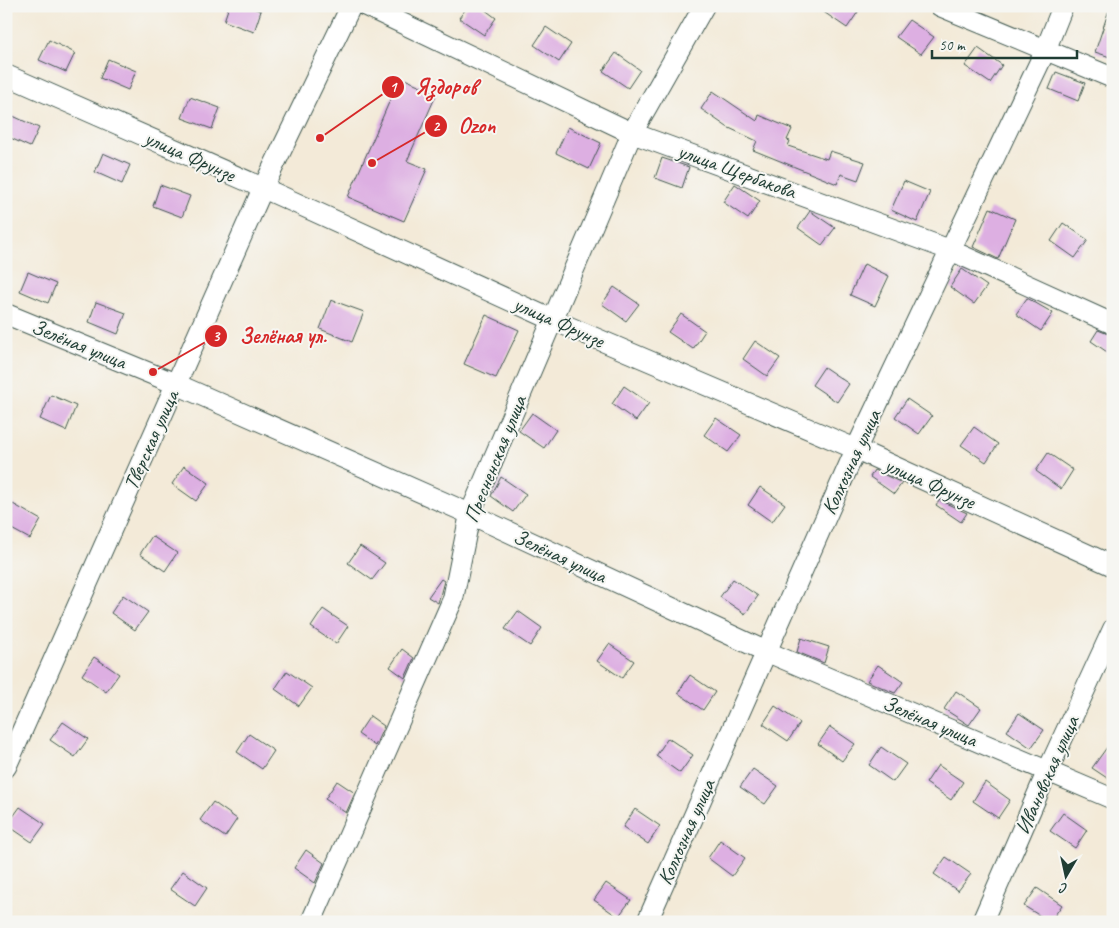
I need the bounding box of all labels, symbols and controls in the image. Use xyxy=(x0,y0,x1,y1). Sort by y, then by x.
scale bar xyxy=(932,28,1076,60)
text: 50 m xyxy=(939,36,966,55)
callout: Яздоров xyxy=(380,68,487,105)
text: Яздоров xyxy=(415,73,482,102)
text: 1 xyxy=(390,78,399,97)
callout: Ozon xyxy=(424,107,505,144)
text: Ozon xyxy=(459,112,496,140)
text: 2 xyxy=(433,117,441,136)
street label: улица Фрунзе xyxy=(139,124,240,188)
street label: улица Щербакова xyxy=(673,137,801,205)
street label: улица Фрунзе xyxy=(508,290,609,354)
street label: Зелёная улица xyxy=(28,313,132,375)
callout: Зелёная ул. xyxy=(204,317,336,354)
text: Зелёная ул. xyxy=(239,322,327,350)
text: 3 xyxy=(213,327,221,346)
street label: Тверская улица xyxy=(118,384,185,494)
street label: Пресненская улица xyxy=(458,390,533,526)
street label: Колхозная улица xyxy=(815,404,887,519)
street label: улица Фрунзе xyxy=(879,451,980,515)
street label: Зелёная улица xyxy=(509,523,612,590)
street label: Зелёная улица xyxy=(879,690,982,753)
street label: Ивановская улица xyxy=(1009,710,1085,838)
street label: Колхозная улица xyxy=(651,774,722,889)
north arrow xyxy=(1042,850,1092,900)
text: С xyxy=(1057,879,1069,897)

